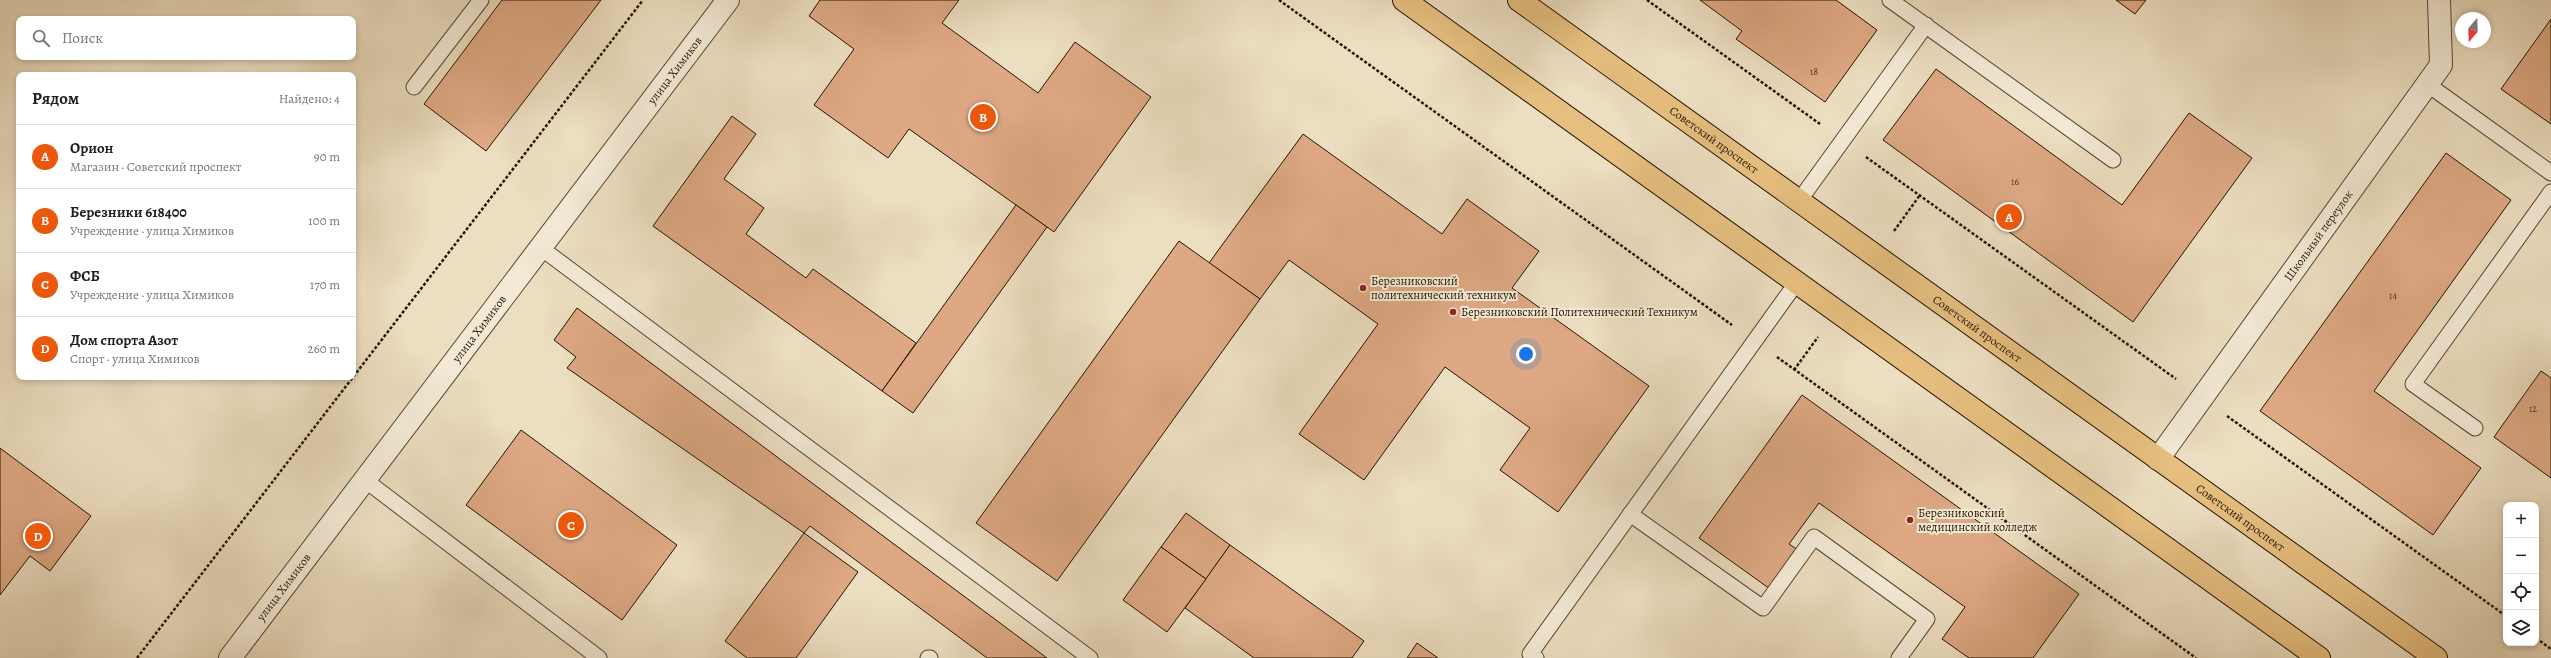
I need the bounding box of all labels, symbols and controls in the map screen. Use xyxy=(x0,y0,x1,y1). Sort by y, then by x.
north arrow xyxy=(2455,12,2491,48)
search box xyxy=(16,16,356,60)
icon: search xyxy=(30,27,52,49)
text: Поиск xyxy=(62,28,103,48)
street label: улица Химиков xyxy=(643,33,706,108)
house number: 18 xyxy=(1810,65,1818,78)
text: Рядом xyxy=(32,87,79,110)
text: Найдено: 4 xyxy=(279,90,340,107)
pin: B xyxy=(970,102,996,132)
street label: Советский проспект xyxy=(1666,102,1762,178)
text: Орион xyxy=(70,138,113,158)
text: A xyxy=(41,148,49,165)
text: 90 m xyxy=(314,148,340,165)
text: Магазин · Советский проспект xyxy=(70,158,242,175)
house number: 16 xyxy=(2011,175,2019,188)
street label: Школьный переулок xyxy=(2280,187,2356,284)
text: Березники 618400 xyxy=(70,202,187,222)
pin: A xyxy=(1996,202,2022,232)
text: B xyxy=(41,212,49,229)
text: 100 m xyxy=(308,212,340,229)
text: Учреждение · улица Химиков xyxy=(70,222,234,239)
text: ФСБ xyxy=(70,266,100,286)
place label: Березниковский политехнический техникум xyxy=(1371,273,1517,303)
text: C xyxy=(41,276,49,293)
text: 170 m xyxy=(310,276,340,293)
marker: Березниковский политехнический техникум xyxy=(1358,283,1368,293)
text: Учреждение · улица Химиков xyxy=(70,286,234,303)
house number: 14 xyxy=(2389,289,2397,302)
street label: улица Химиков xyxy=(448,291,510,367)
street label: Советский проспект xyxy=(1929,291,2026,367)
place label: Березниковский Политехнический Техникум xyxy=(1461,304,1698,320)
marker: Березниковский Политехнический Техникум xyxy=(1448,307,1458,317)
text: Дом спорта Азот xyxy=(70,330,178,350)
text: D xyxy=(40,340,50,357)
text: 260 m xyxy=(307,340,340,357)
your location xyxy=(1516,344,1536,364)
text: Спорт · улица Химиков xyxy=(70,350,200,367)
house number: 12 xyxy=(2529,402,2537,415)
street label: Советский проспект xyxy=(2193,480,2289,556)
map controls xyxy=(2503,502,2539,646)
button: + xyxy=(2503,502,2539,538)
place label: Березниковский медицинский колледж xyxy=(1918,505,2037,535)
pin: C xyxy=(558,510,584,540)
marker: Березниковский медицинский колледж xyxy=(1905,515,1915,525)
pin: D xyxy=(25,521,51,551)
button: − xyxy=(2503,538,2539,574)
street label: улица Химиков xyxy=(252,550,315,625)
button: locate xyxy=(2503,574,2539,610)
button: layers xyxy=(2503,610,2539,646)

